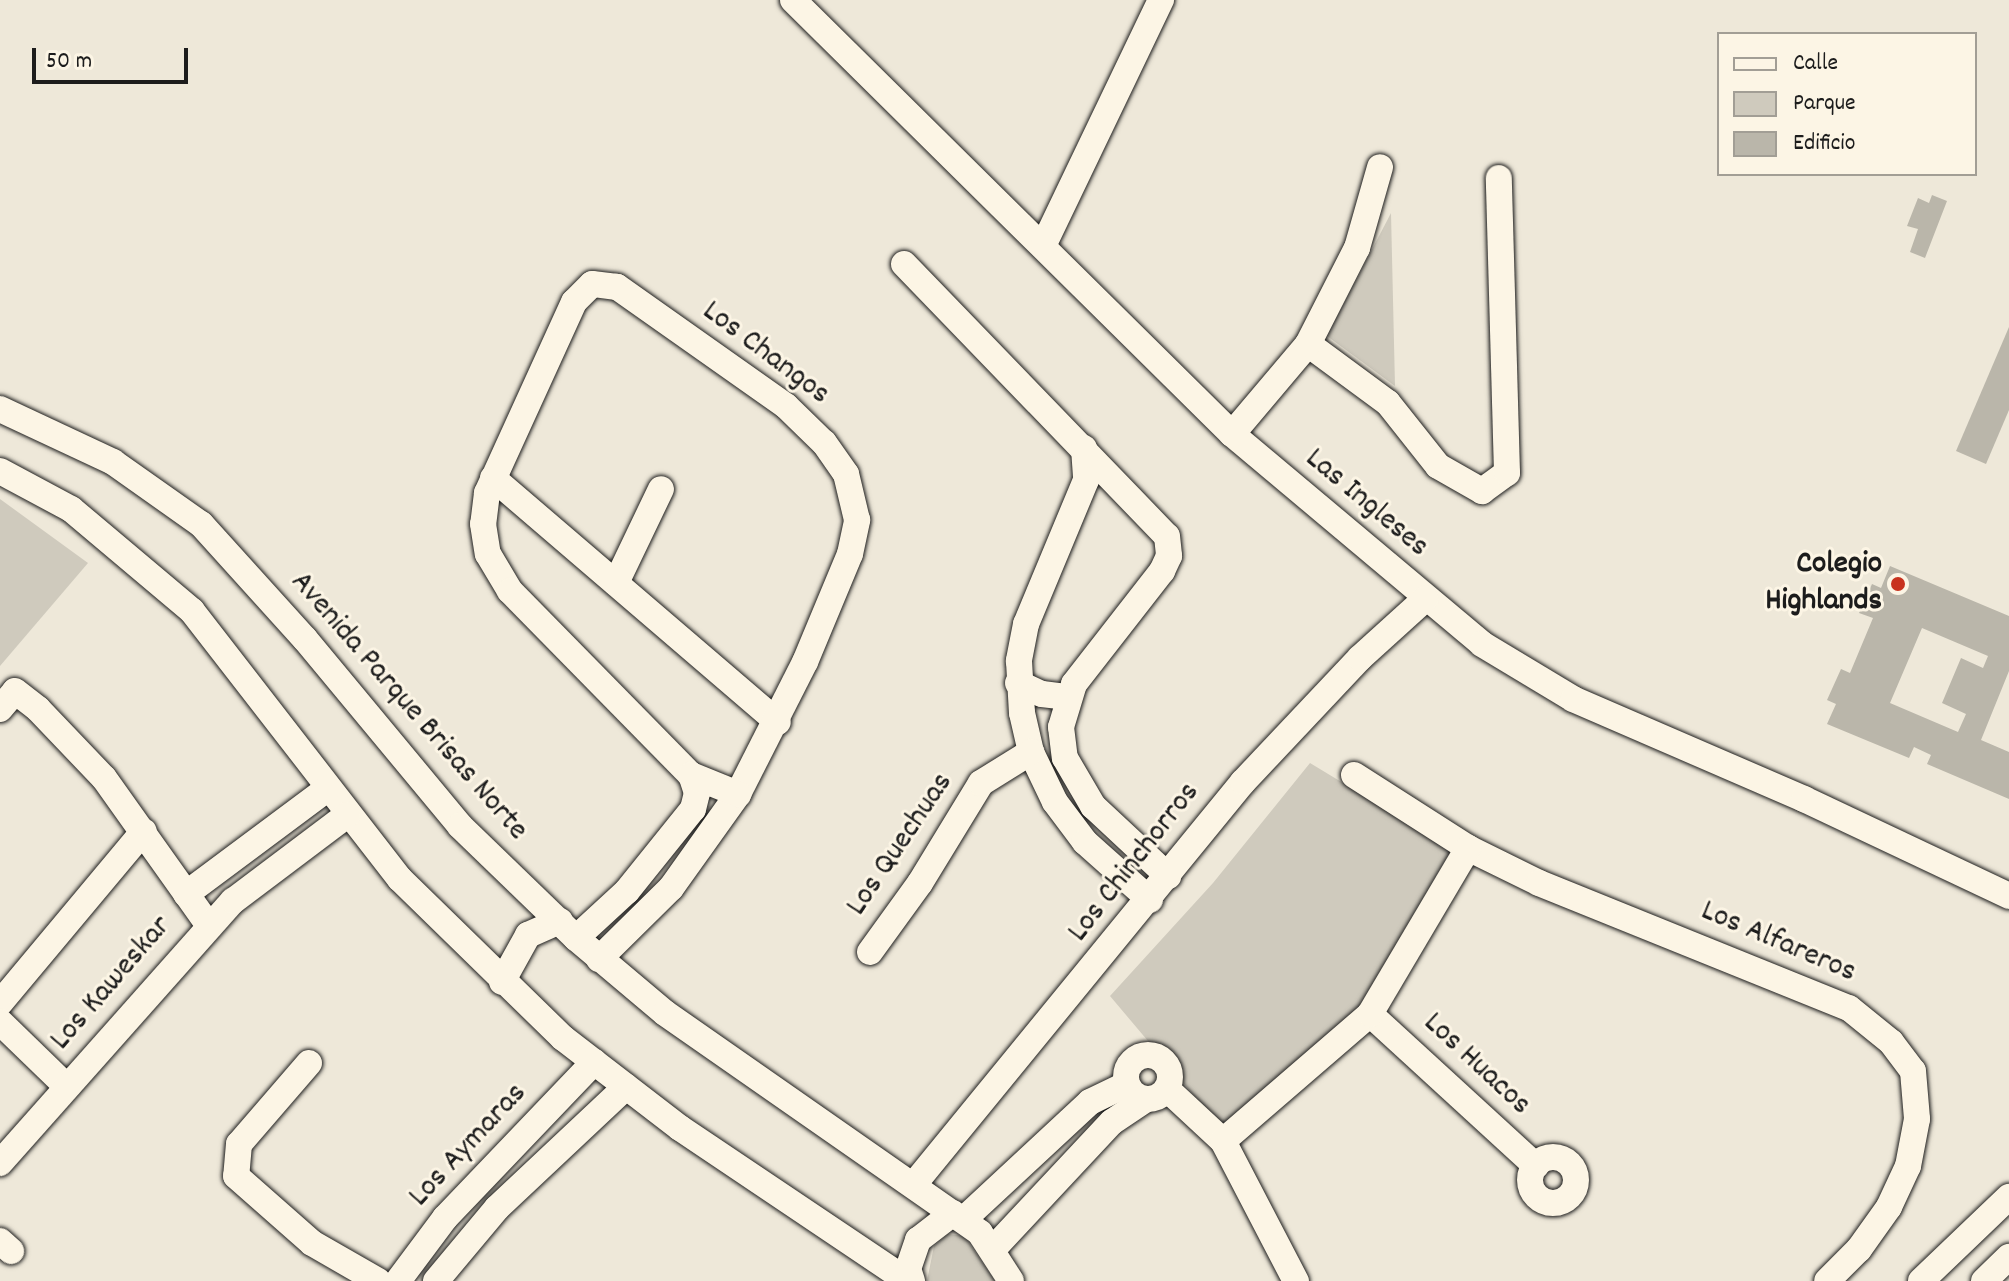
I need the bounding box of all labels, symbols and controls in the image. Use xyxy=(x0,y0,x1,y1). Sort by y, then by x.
scale bar xyxy=(36,32,192,82)
legend xyxy=(1717,32,1977,176)
text: 50 m xyxy=(46,45,92,79)
text: Calle xyxy=(1793,47,1838,81)
text: Parque xyxy=(1793,87,1856,121)
text: Edificio xyxy=(1793,127,1855,161)
street label: Los Changos xyxy=(694,293,836,415)
street label: Las Ingleses xyxy=(1296,441,1436,567)
place label: Colegio Highlands xyxy=(1765,547,1882,622)
street label: Avenida Parque Brisas Norte xyxy=(281,565,535,849)
marker: Colegio Highlands xyxy=(1889,575,1907,593)
street label: Los Quechuas xyxy=(839,766,963,924)
street label: Los Chinchorros xyxy=(1061,775,1209,951)
street label: Los Alfareros xyxy=(1695,893,1861,993)
street label: Los Kaweskar xyxy=(43,909,181,1059)
street label: Los Huacos xyxy=(1414,1005,1538,1125)
street label: Los Aymaras xyxy=(402,1076,536,1216)

